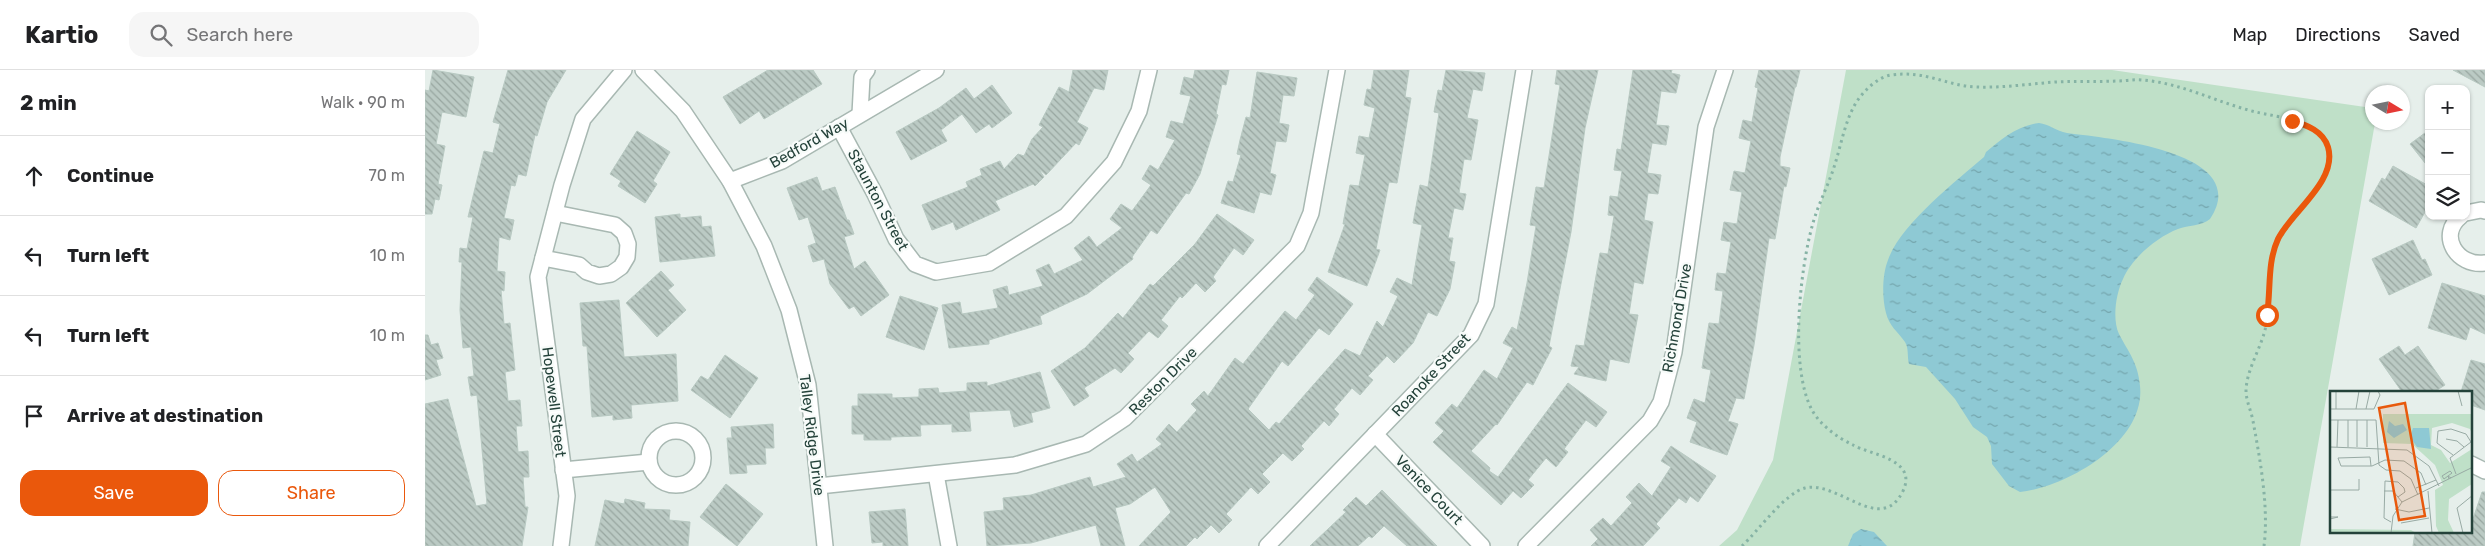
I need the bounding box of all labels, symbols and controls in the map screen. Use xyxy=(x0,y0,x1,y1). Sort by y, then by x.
search box xyxy=(129,12,479,57)
text: Kartio xyxy=(25,21,99,49)
icon: search xyxy=(147,21,175,49)
text: Search here xyxy=(187,23,293,46)
text: Map xyxy=(2232,24,2267,46)
text: Directions xyxy=(2295,24,2381,46)
text: Saved xyxy=(2409,24,2460,46)
north arrow xyxy=(2365,85,2410,130)
map controls xyxy=(2425,85,2470,220)
button: + xyxy=(2425,85,2470,130)
text: 2 min xyxy=(20,90,77,115)
text: Walk · 90 m xyxy=(321,93,405,112)
route end xyxy=(2281,110,2304,133)
street label: Bedford Way xyxy=(766,114,852,172)
button: − xyxy=(2425,130,2470,175)
street label: Staunton Street xyxy=(844,146,912,254)
icon: ahead xyxy=(20,162,48,190)
text: Continue xyxy=(67,164,154,187)
text: 70 m xyxy=(368,166,405,185)
button: layers xyxy=(2425,175,2470,220)
icon: left xyxy=(20,242,48,270)
text: Turn left xyxy=(67,244,149,267)
text: 10 m xyxy=(370,246,405,265)
street label: Richmond Drive xyxy=(1659,262,1695,374)
route start xyxy=(2256,304,2279,327)
icon: left xyxy=(20,322,48,350)
text: Turn left xyxy=(67,324,149,347)
text: 10 m xyxy=(370,326,405,345)
street label: Roanoke Street xyxy=(1388,330,1474,420)
street label: Reston Drive xyxy=(1125,343,1201,419)
street label: Hopewell Street xyxy=(538,346,570,458)
street label: Talley Ridge Drive xyxy=(796,373,828,497)
inset map xyxy=(2330,391,2473,534)
icon: arrive xyxy=(20,402,48,430)
text: Arrive at destination xyxy=(67,404,263,427)
street label: Venice Court xyxy=(1391,451,1467,529)
button: Save xyxy=(20,470,208,516)
button: Share xyxy=(218,470,405,516)

